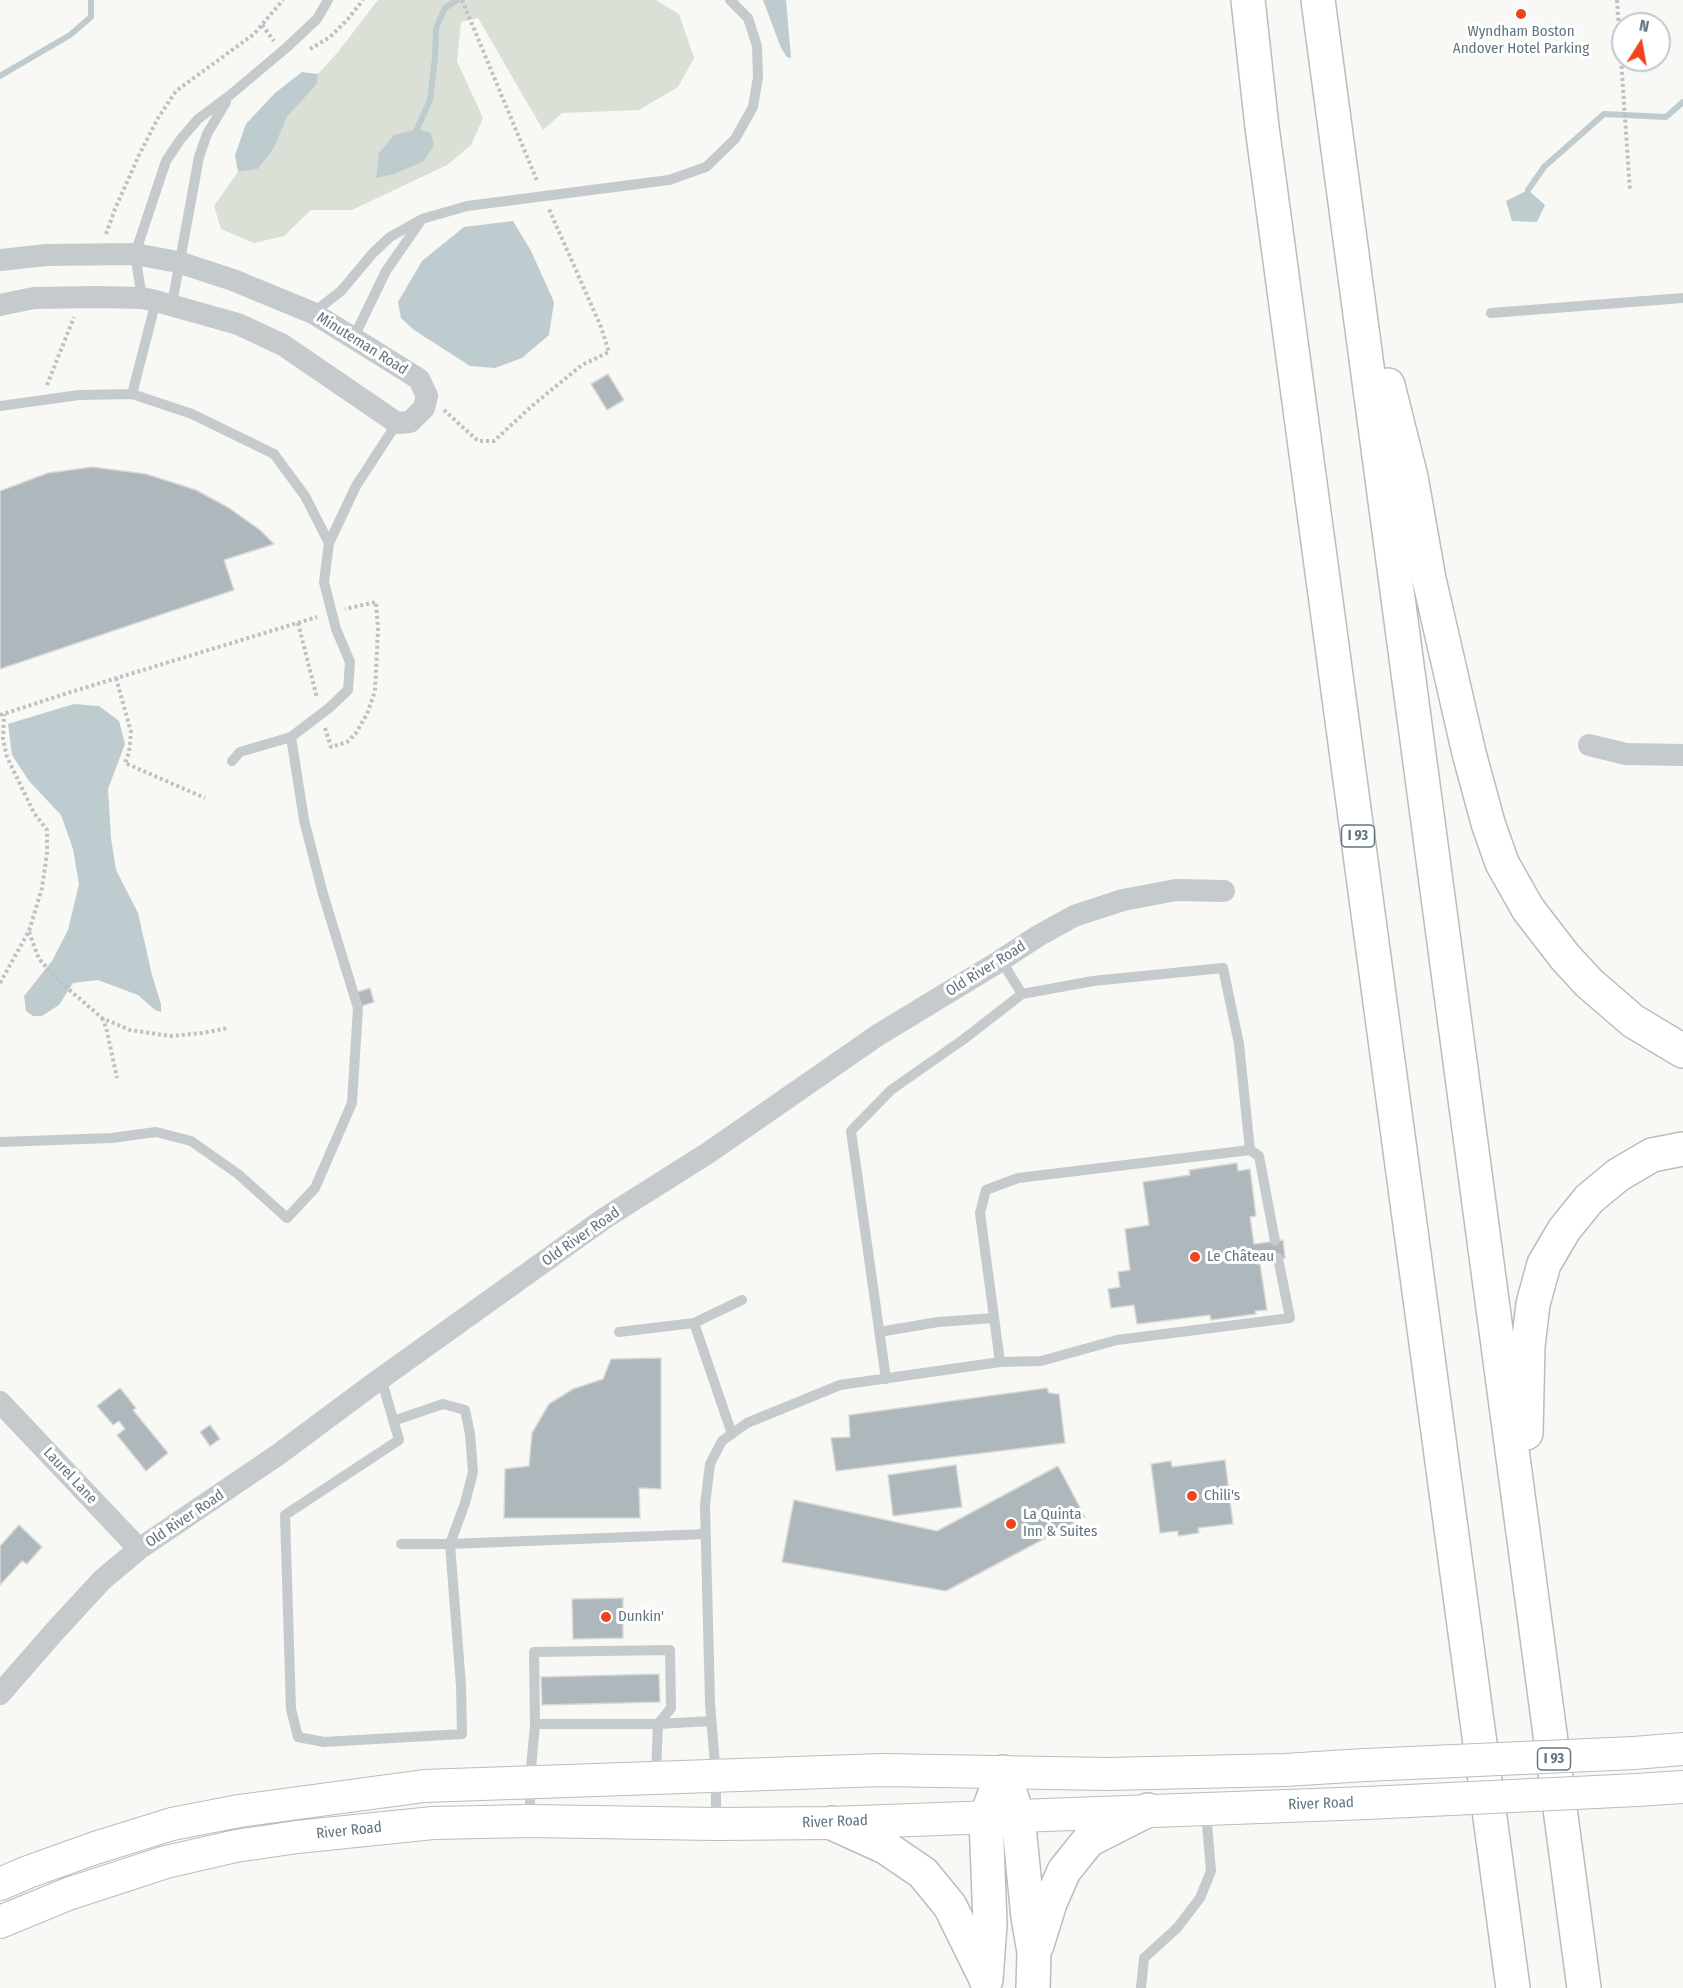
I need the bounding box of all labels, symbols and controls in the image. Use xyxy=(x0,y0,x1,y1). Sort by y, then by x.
marker: Wyndham Boston Andover Hotel Parking xyxy=(1514,7,1528,21)
north arrow xyxy=(1611,12,1671,72)
text: N xyxy=(1638,16,1651,36)
place label: Wyndham Boston Andover Hotel Parking xyxy=(1453,23,1589,58)
street label: Minuteman Road xyxy=(313,309,411,379)
road number: I 93 xyxy=(1342,825,1374,847)
street label: Old River Road xyxy=(943,937,1029,1001)
street label: Old River Road xyxy=(539,1204,623,1270)
place label: Le Château xyxy=(1207,1248,1274,1266)
marker: Le Château xyxy=(1188,1250,1202,1264)
street label: Laurel Lane xyxy=(39,1444,101,1508)
street label: Old River Road xyxy=(142,1486,228,1552)
place label: Chili's xyxy=(1204,1487,1240,1505)
marker: Chili's xyxy=(1185,1489,1199,1503)
place label: La Quinta Inn & Suites xyxy=(1023,1506,1097,1541)
marker: La Quinta Inn & Suites xyxy=(1004,1517,1018,1531)
place label: Dunkin' xyxy=(618,1608,664,1626)
marker: Dunkin' xyxy=(599,1610,613,1624)
road number: I 93 xyxy=(1538,1748,1570,1770)
street label: River Road xyxy=(1288,1794,1354,1814)
street label: River Road xyxy=(802,1812,868,1832)
street label: River Road xyxy=(315,1819,383,1843)

